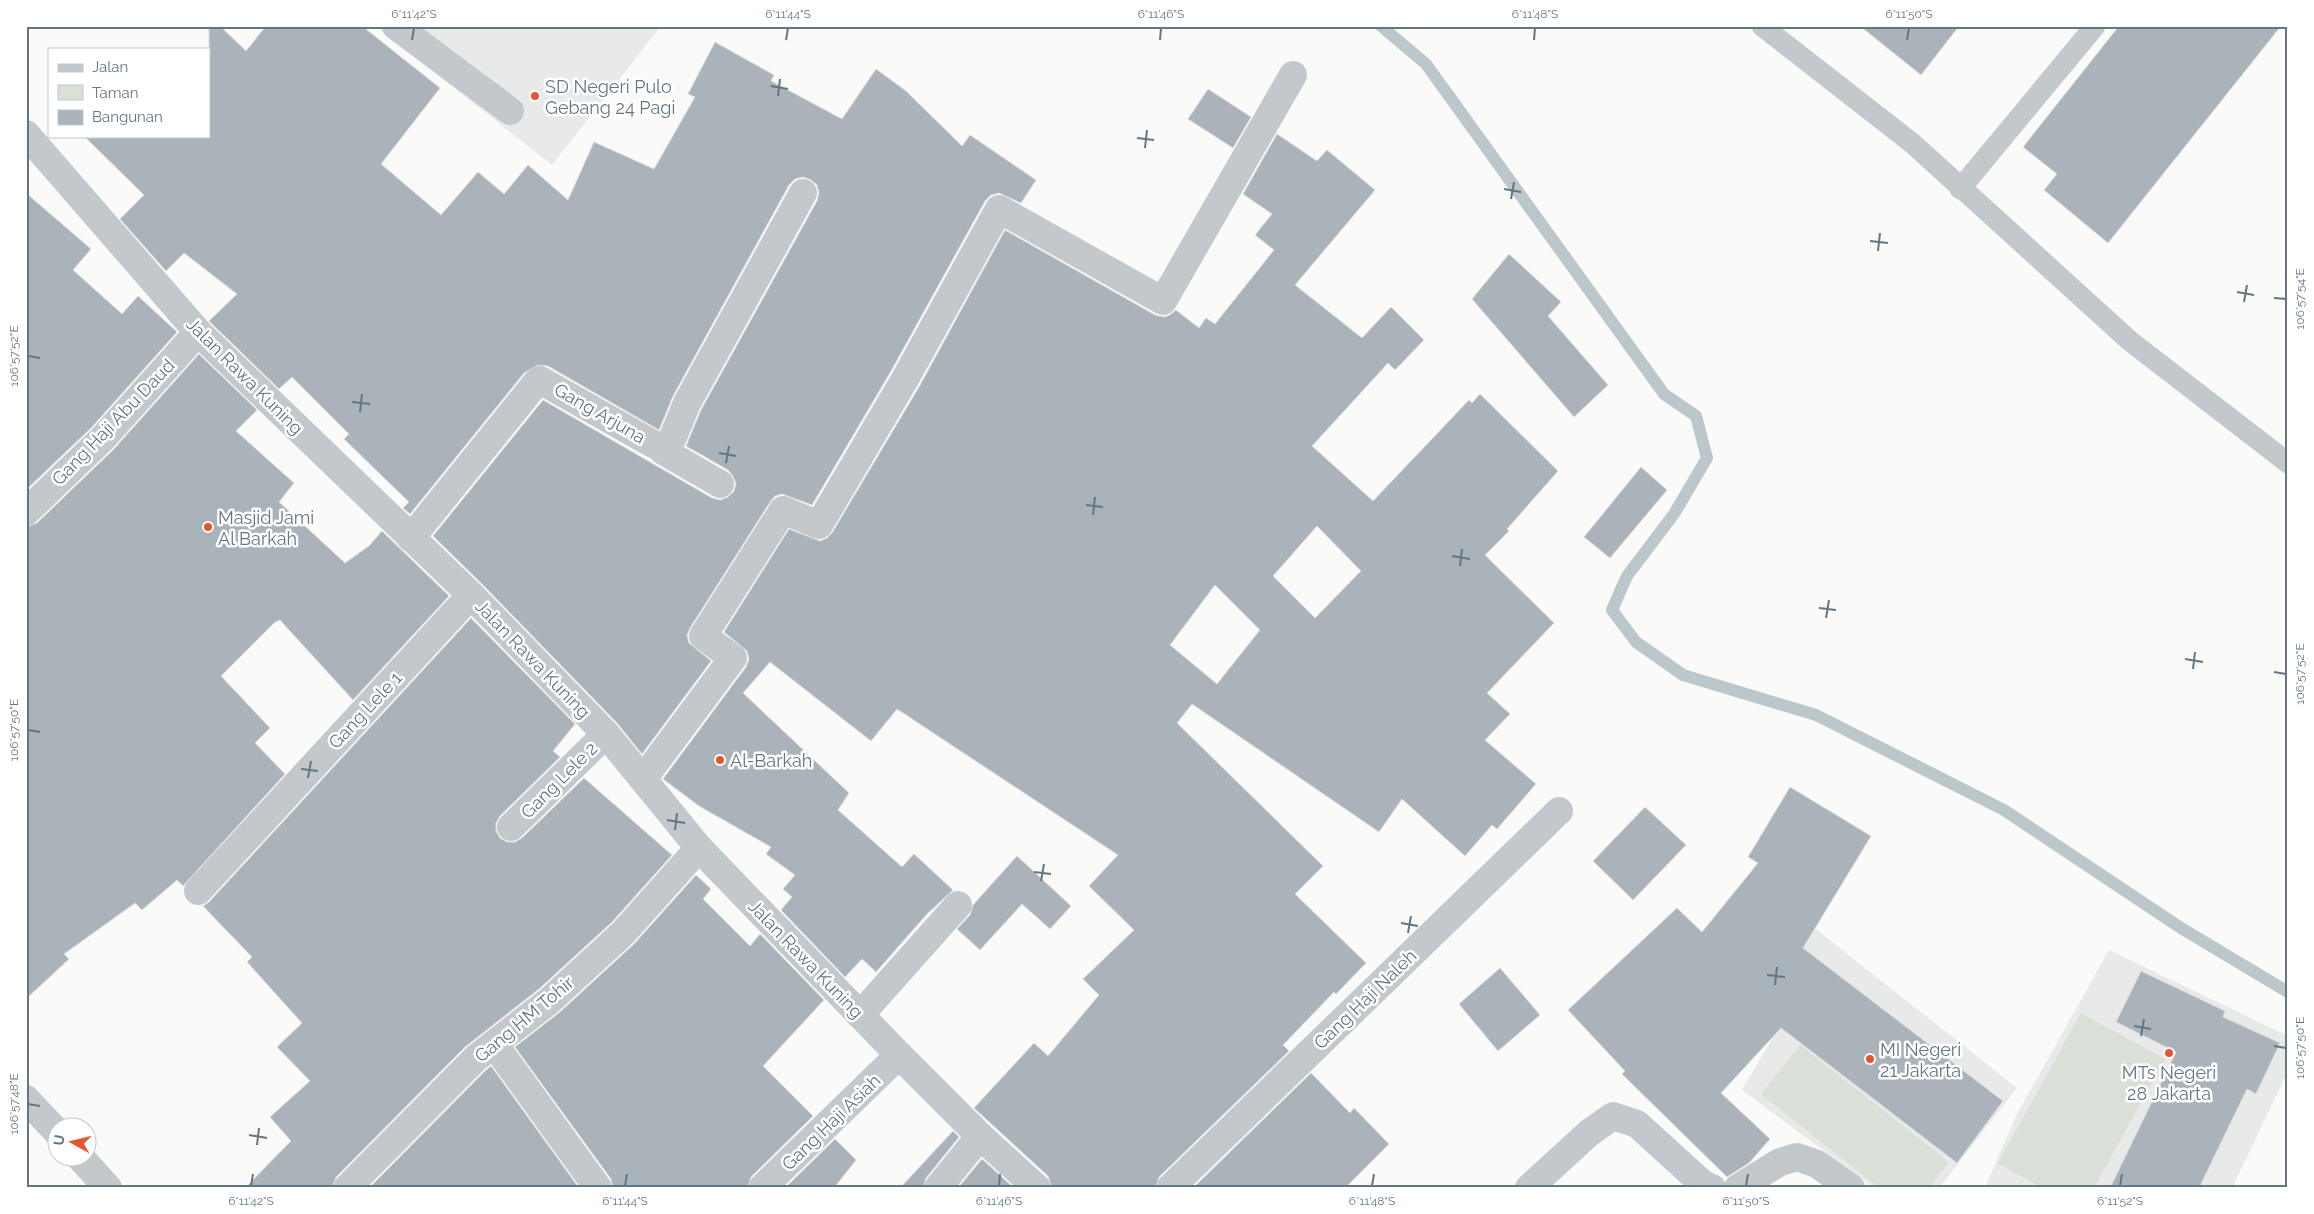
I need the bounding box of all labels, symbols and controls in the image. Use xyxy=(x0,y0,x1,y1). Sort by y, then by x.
text: 6°11'42"S xyxy=(391,7,437,21)
text: 6°11'44"S xyxy=(765,7,811,21)
text: 6°11'46"S xyxy=(1138,7,1184,21)
text: 6°11'48"S xyxy=(1512,7,1558,21)
text: 6°11'50"S xyxy=(1885,7,1933,21)
legend xyxy=(48,48,210,138)
text: Jalan xyxy=(92,58,128,76)
place label: SD Negeri Pulo Gebang 24 Pagi xyxy=(545,76,675,118)
text: Taman xyxy=(92,84,138,102)
marker: SD Negeri Pulo Gebang 24 Pagi xyxy=(529,90,541,102)
text: Bangunan xyxy=(92,108,163,126)
text: 106°57'54"E xyxy=(2293,268,2307,330)
street label: Jalan Rawa Kuning xyxy=(182,313,308,439)
text: 106°57'52"E xyxy=(7,325,21,387)
street label: Gang Haji Abu Daud xyxy=(47,355,179,489)
street label: Gang Arjuna xyxy=(551,378,649,448)
place label: Masjid Jami Al Barkah xyxy=(218,507,314,549)
marker: Masjid Jami Al Barkah xyxy=(202,521,214,533)
street label: Jalan Rawa Kuning xyxy=(471,596,595,722)
text: 106°57'52"E xyxy=(2293,643,2307,705)
street label: Gang Lele 1 xyxy=(324,667,406,753)
text: 106°57'50"E xyxy=(7,699,21,761)
street label: Gang Lele 2 xyxy=(517,738,601,822)
place label: Al-Barkah xyxy=(730,750,812,771)
marker: Al-Barkah xyxy=(714,754,726,766)
street label: Jalan Rawa Kuning xyxy=(744,896,868,1022)
street label: Gang Haji Naleh xyxy=(1309,945,1421,1053)
street label: Gang HM Tohir xyxy=(470,971,578,1066)
text: 106°57'50"E xyxy=(2293,1017,2307,1079)
place label: MI Negeri 21 Jakarta xyxy=(1880,1039,1961,1081)
marker: MTs Negeri 28 Jakarta xyxy=(2163,1047,2175,1059)
marker: MI Negeri 21 Jakarta xyxy=(1864,1053,1876,1065)
place label: MTs Negeri 28 Jakarta xyxy=(2122,1062,2216,1104)
street label: Gang Haji Asiah xyxy=(777,1070,885,1174)
text: 106°57'48"E xyxy=(7,1073,21,1135)
north arrow xyxy=(48,1116,98,1166)
text: U xyxy=(50,1134,68,1147)
text: 6°11'42"S xyxy=(228,1194,274,1208)
text: 6°11'44"S xyxy=(602,1194,648,1208)
text: 6°11'46"S xyxy=(976,1194,1022,1208)
text: 6°11'48"S xyxy=(1349,1194,1395,1208)
text: 6°11'50"S xyxy=(1722,1194,1770,1208)
text: 6°11'52"S xyxy=(2097,1194,2143,1208)

